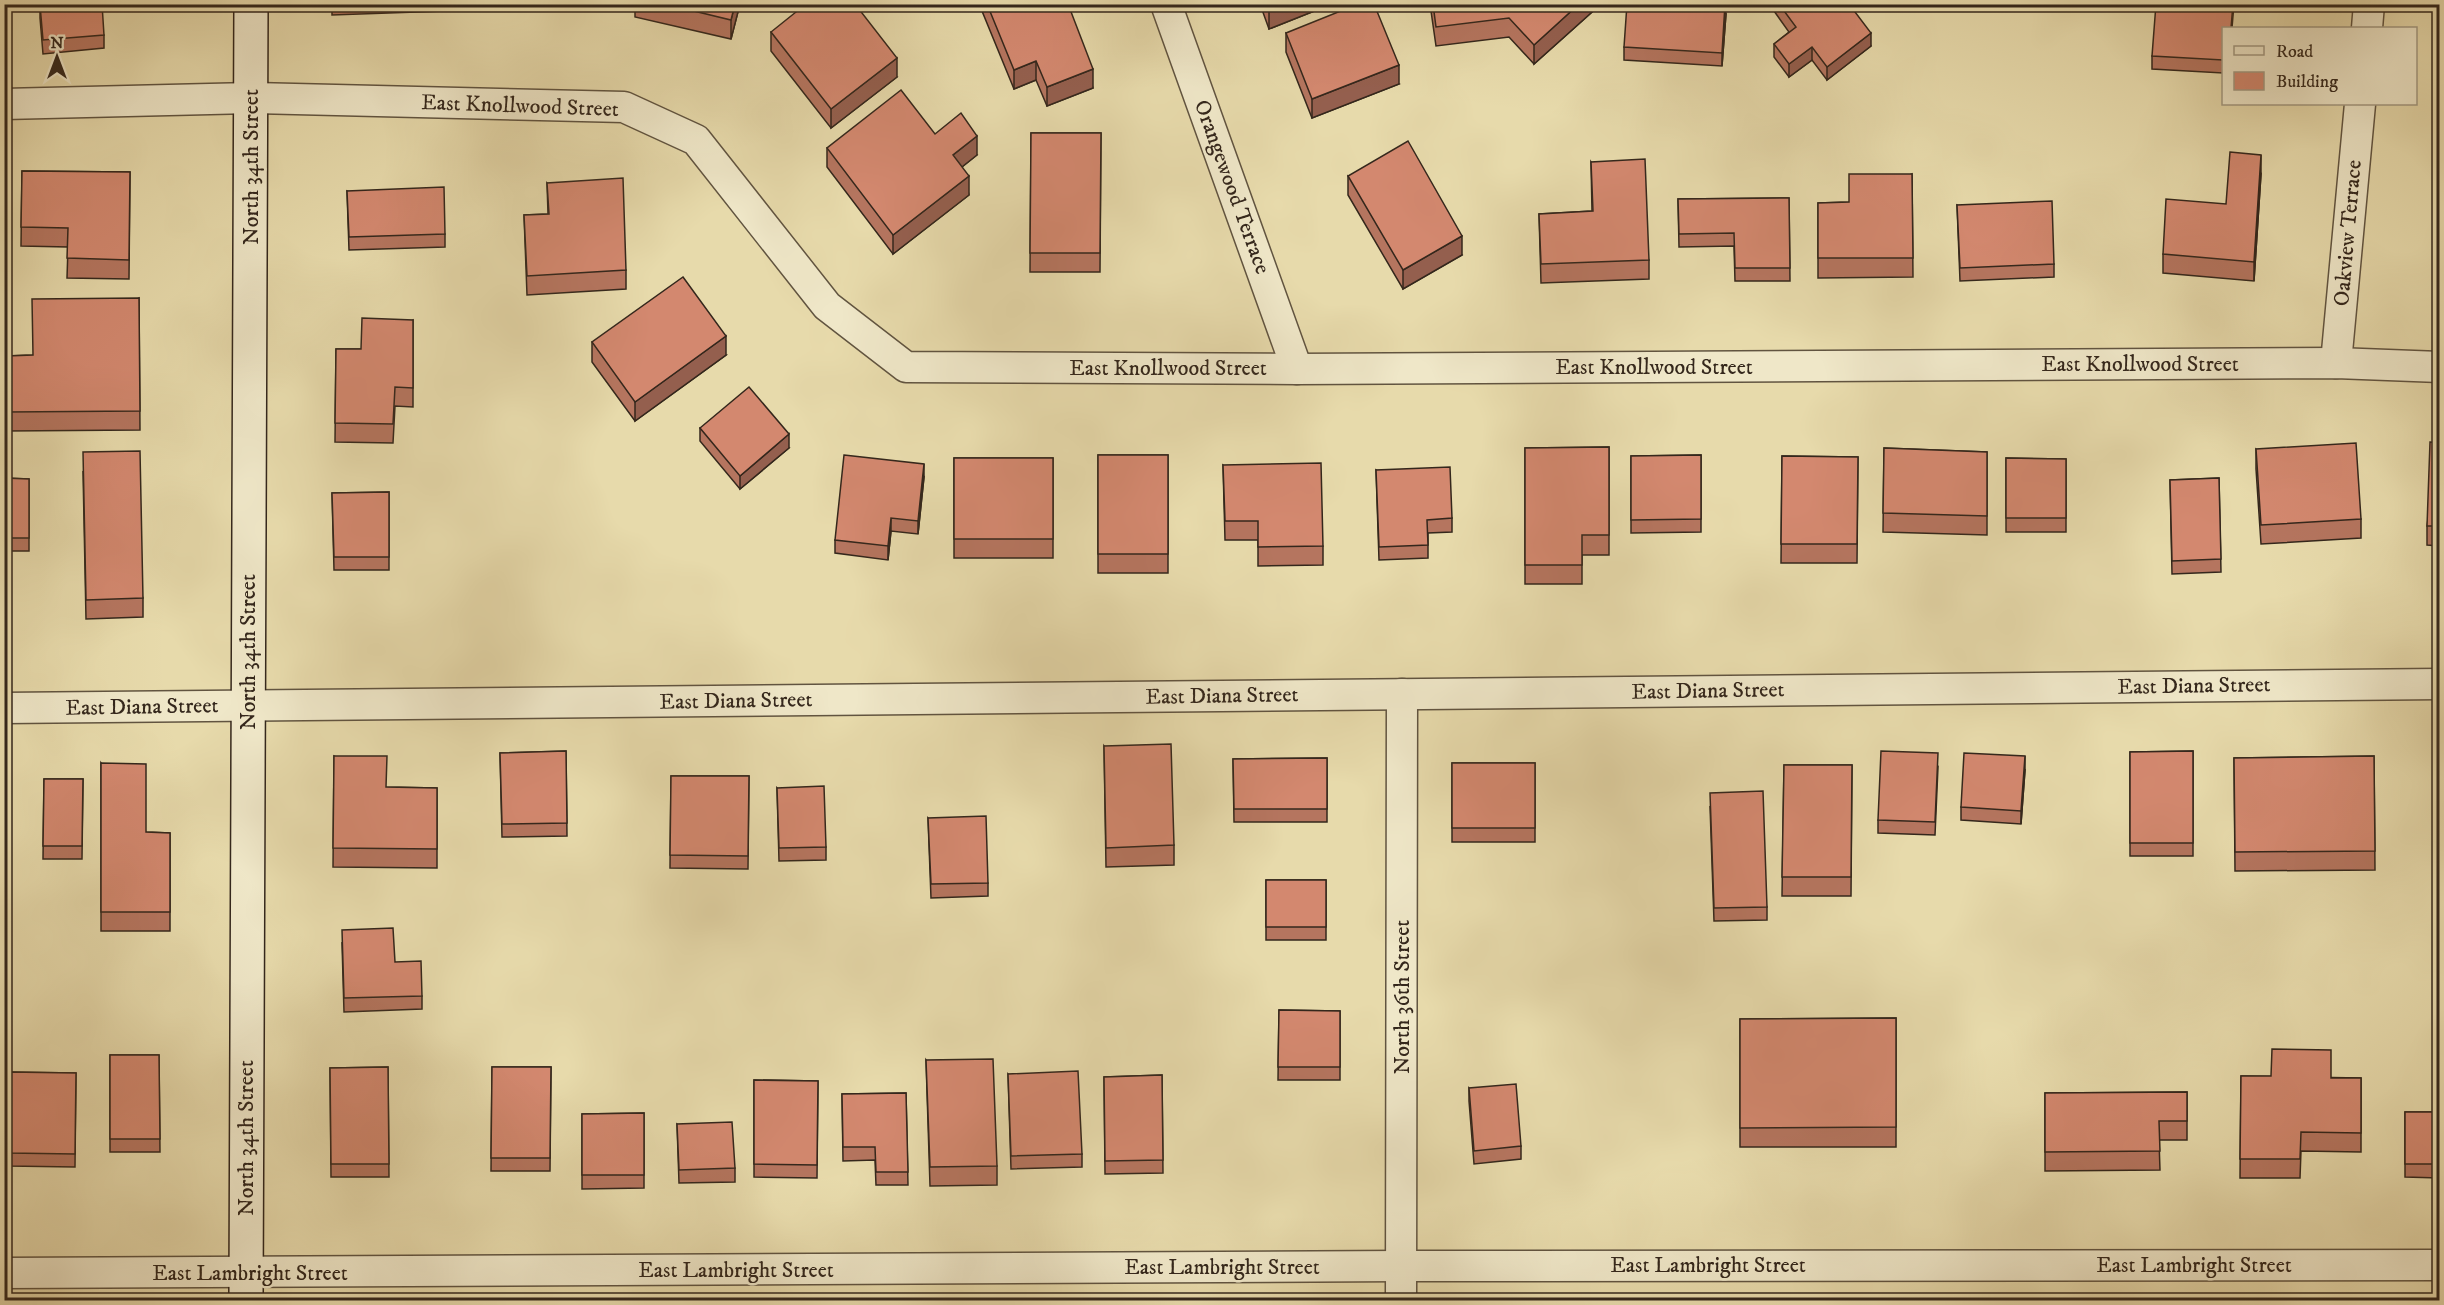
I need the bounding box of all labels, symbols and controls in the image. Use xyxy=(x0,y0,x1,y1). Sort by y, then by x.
north arrow xyxy=(27,27,87,87)
legend xyxy=(2222,27,2417,105)
text: N xyxy=(50,33,64,53)
text: Road xyxy=(2276,41,2313,63)
text: Building xyxy=(2276,71,2338,93)
street label: North 34th Street xyxy=(238,89,265,245)
street label: East Knollwood Street xyxy=(421,89,619,123)
street label: Orangewood Terrace xyxy=(1188,96,1276,278)
street label: Oakview Terrace xyxy=(2328,159,2368,307)
street label: East Knollwood Street xyxy=(2041,351,2239,378)
street label: East Knollwood Street xyxy=(1555,354,1753,381)
street label: East Knollwood Street xyxy=(1069,355,1267,382)
street label: North 34th Street xyxy=(235,574,262,730)
street label: East Diana Street xyxy=(2117,671,2271,701)
street label: East Diana Street xyxy=(1631,676,1785,706)
street label: East Diana Street xyxy=(1145,681,1299,711)
street label: East Diana Street xyxy=(659,686,813,716)
street label: East Diana Street xyxy=(65,692,219,722)
street label: North 36th Street xyxy=(1389,920,1416,1074)
street label: North 34th Street xyxy=(233,1060,260,1216)
street label: East Lambright Street xyxy=(1610,1252,1806,1279)
street label: East Lambright Street xyxy=(2096,1252,2292,1279)
street label: East Lambright Street xyxy=(1124,1254,1320,1281)
street label: East Lambright Street xyxy=(638,1257,834,1284)
street label: East Lambright Street xyxy=(152,1260,348,1287)

